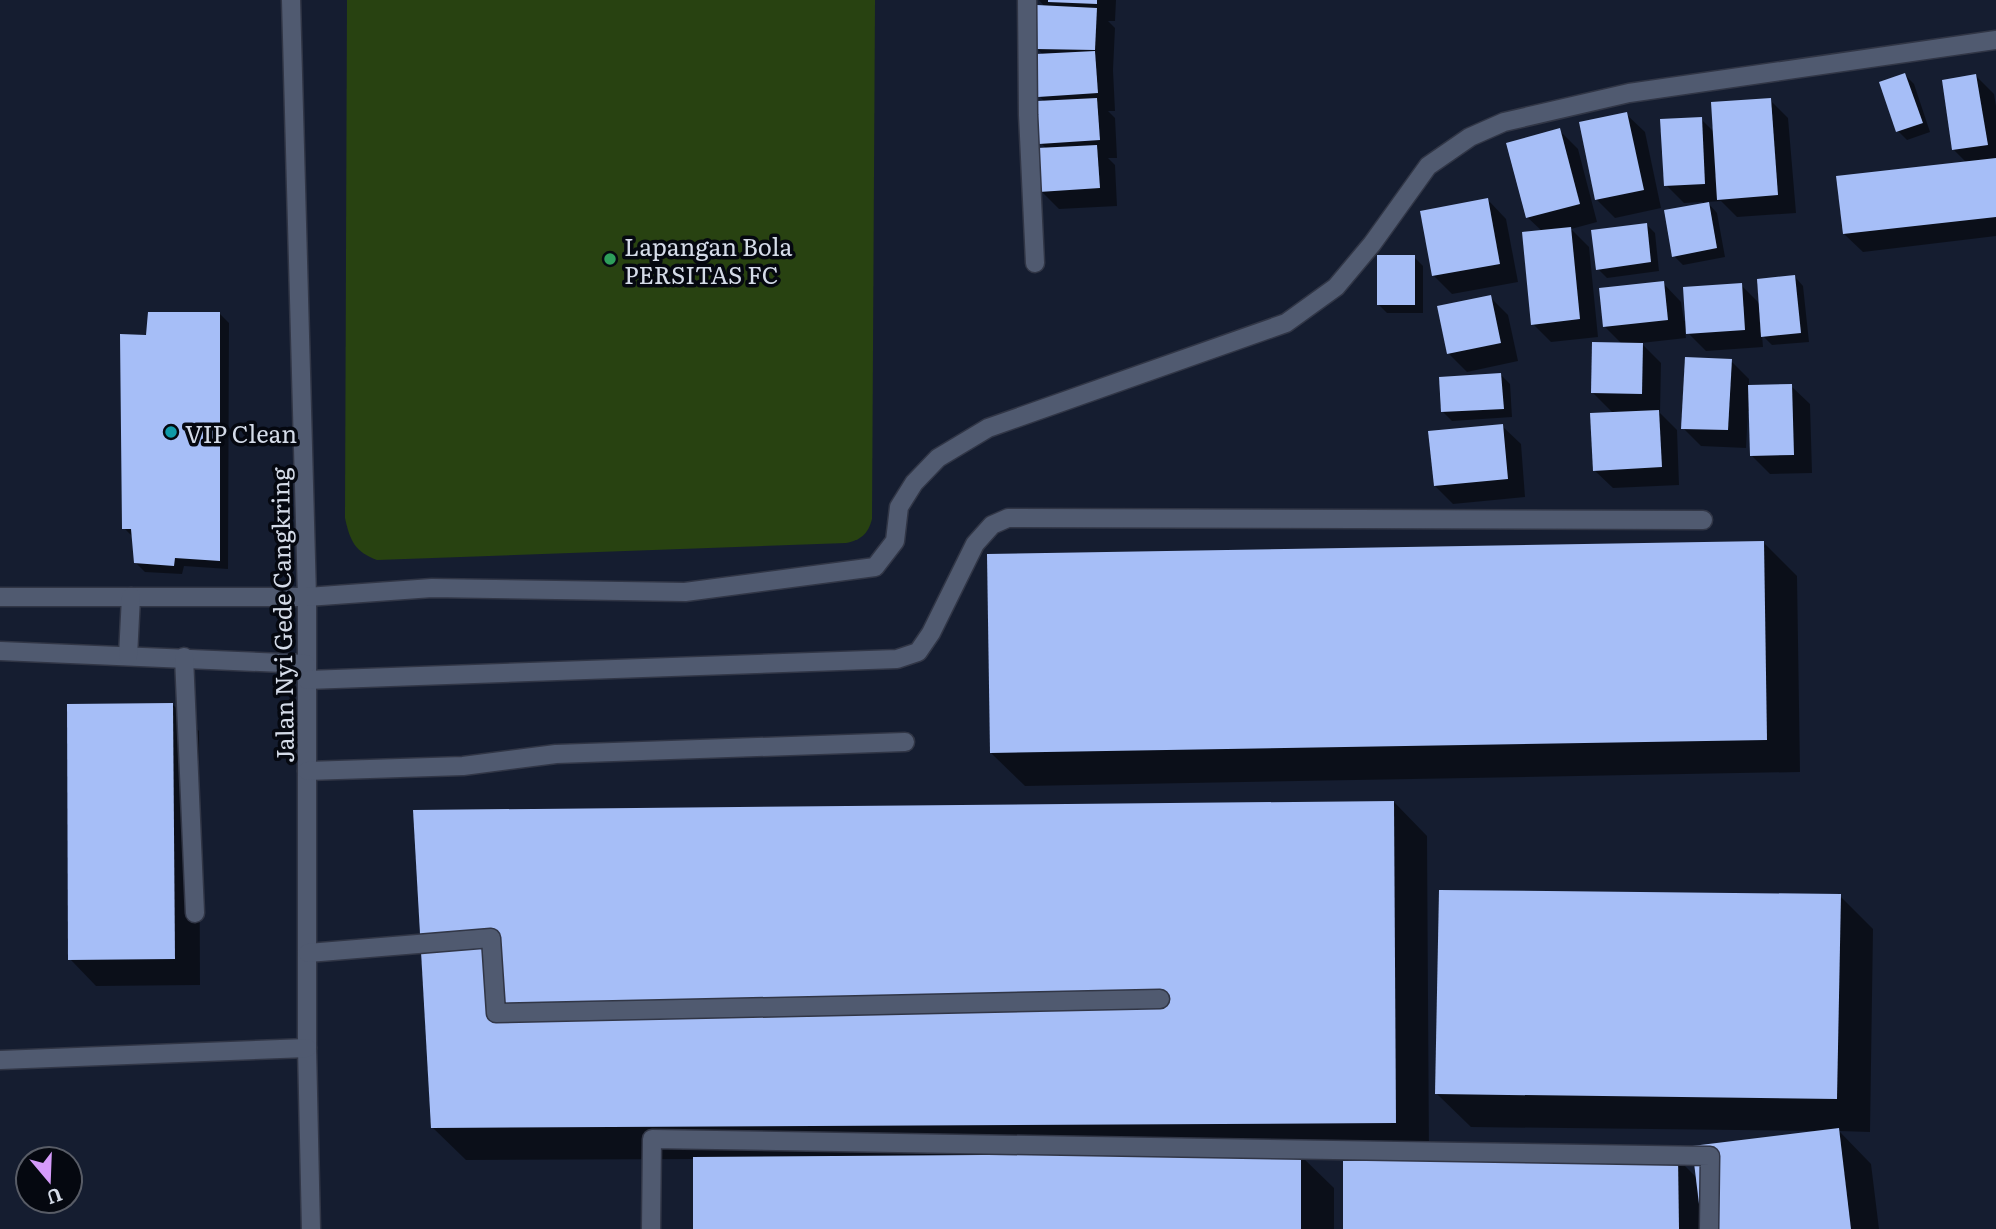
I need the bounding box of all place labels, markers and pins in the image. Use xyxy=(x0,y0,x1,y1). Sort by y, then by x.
place label: Lapangan Bola PERSITAS FC xyxy=(624,228,792,291)
marker: Lapangan Bola PERSITAS FC xyxy=(602,251,618,267)
place label: VIP Clean xyxy=(185,415,297,450)
marker: VIP Clean xyxy=(163,424,179,440)

